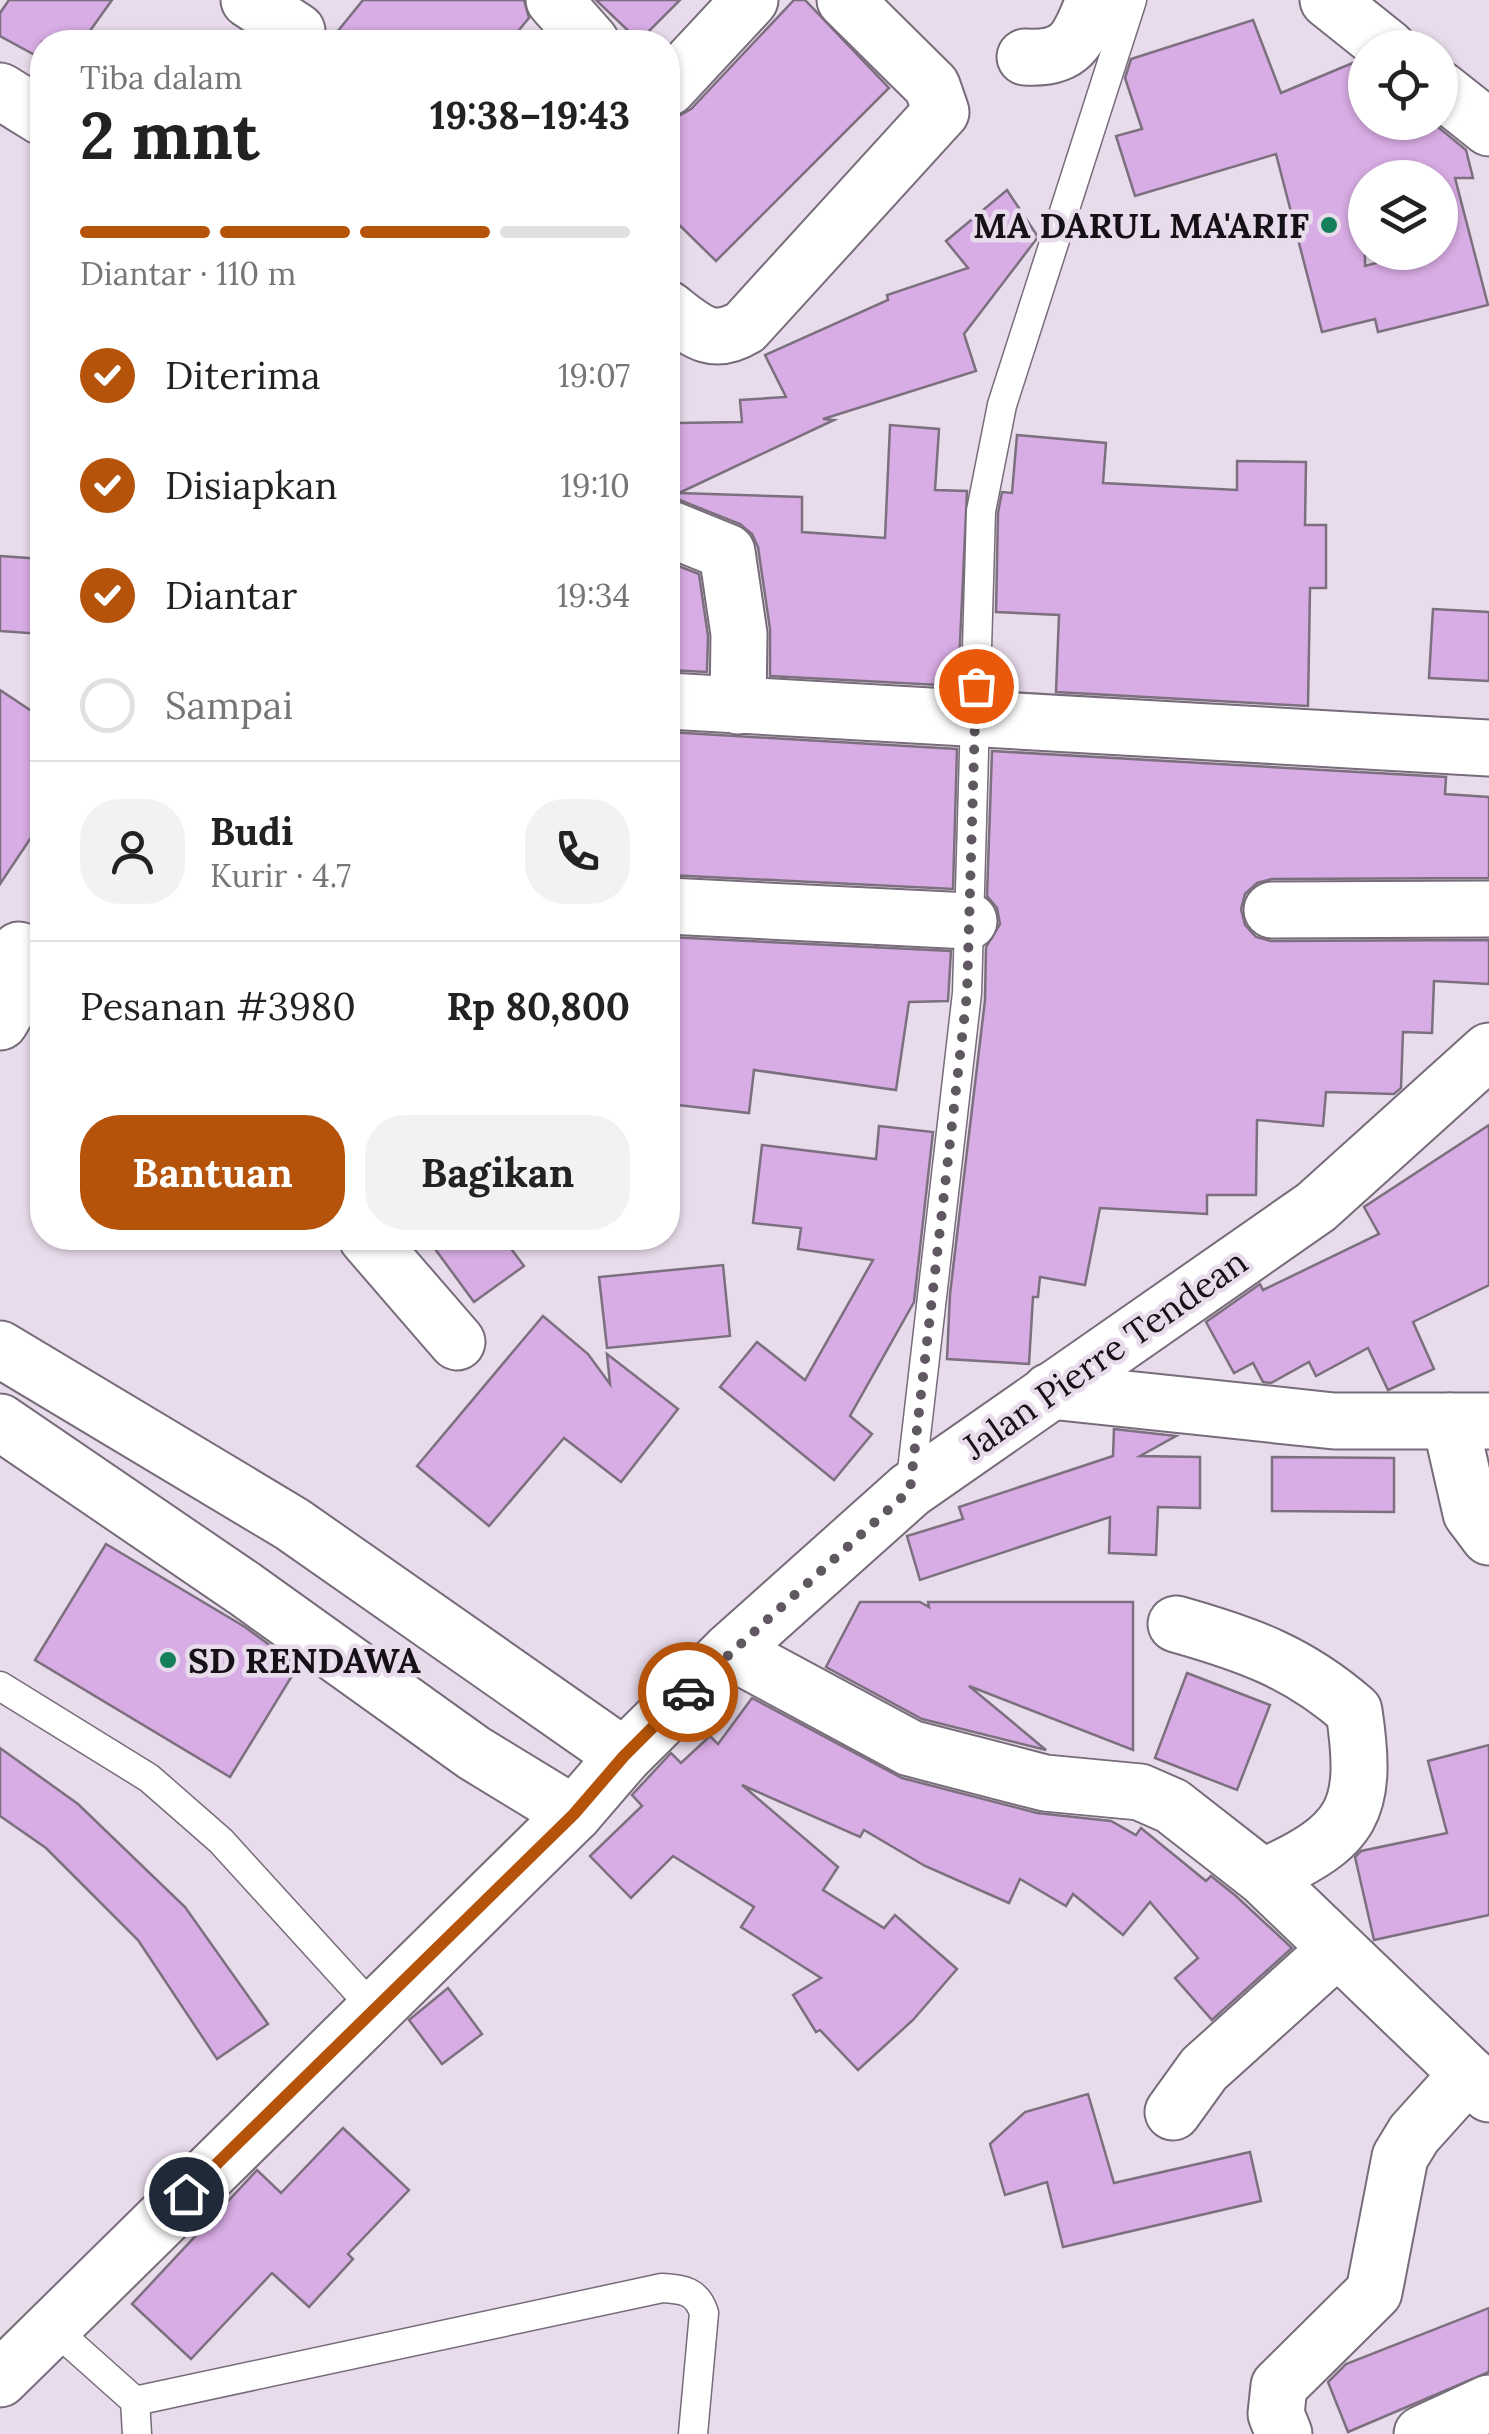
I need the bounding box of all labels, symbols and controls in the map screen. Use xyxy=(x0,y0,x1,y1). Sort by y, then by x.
map controls xyxy=(1348,30,1458,270)
button: locate xyxy=(1348,30,1458,140)
text: Tiba dalam xyxy=(80,57,243,98)
text: 19:38–19:43 xyxy=(430,91,630,139)
text: 2 mnt xyxy=(80,94,259,177)
button: layers xyxy=(1348,160,1458,270)
place label: MA DARUL MA'ARIF xyxy=(973,203,1309,248)
marker: MA DARUL MA'ARIF xyxy=(1318,214,1340,236)
text: Diantar · 110 m xyxy=(80,253,296,294)
icon: check xyxy=(80,348,135,403)
text: Diterima xyxy=(165,351,321,399)
text: 19:07 xyxy=(558,355,630,396)
icon: check xyxy=(80,458,135,513)
text: Disiapkan xyxy=(165,461,338,509)
text: 19:10 xyxy=(560,465,630,506)
icon: check xyxy=(80,568,135,623)
text: Diantar xyxy=(165,571,297,619)
text: 19:34 xyxy=(557,575,630,616)
pin xyxy=(934,644,1019,729)
icon: bag xyxy=(949,659,1004,714)
text: Sampai xyxy=(165,681,293,729)
button: person xyxy=(80,799,185,904)
button: phone xyxy=(525,799,630,904)
text: Budi xyxy=(210,807,293,855)
text: Kurir · 4.7 xyxy=(210,855,351,896)
text: Pesanan #3980 xyxy=(80,982,356,1030)
text: Rp 80,800 xyxy=(446,982,630,1030)
button: Bantuan xyxy=(80,1115,345,1230)
button: Bagikan xyxy=(365,1115,630,1230)
street label: Jalan Pierre Tendean xyxy=(953,1239,1256,1470)
place label: SD RENDAWA xyxy=(188,1638,421,1683)
courier xyxy=(638,1642,738,1742)
marker: SD RENDAWA xyxy=(157,1649,179,1671)
icon: car xyxy=(661,1665,716,1720)
pin xyxy=(144,2152,229,2237)
icon: home xyxy=(159,2167,214,2222)

